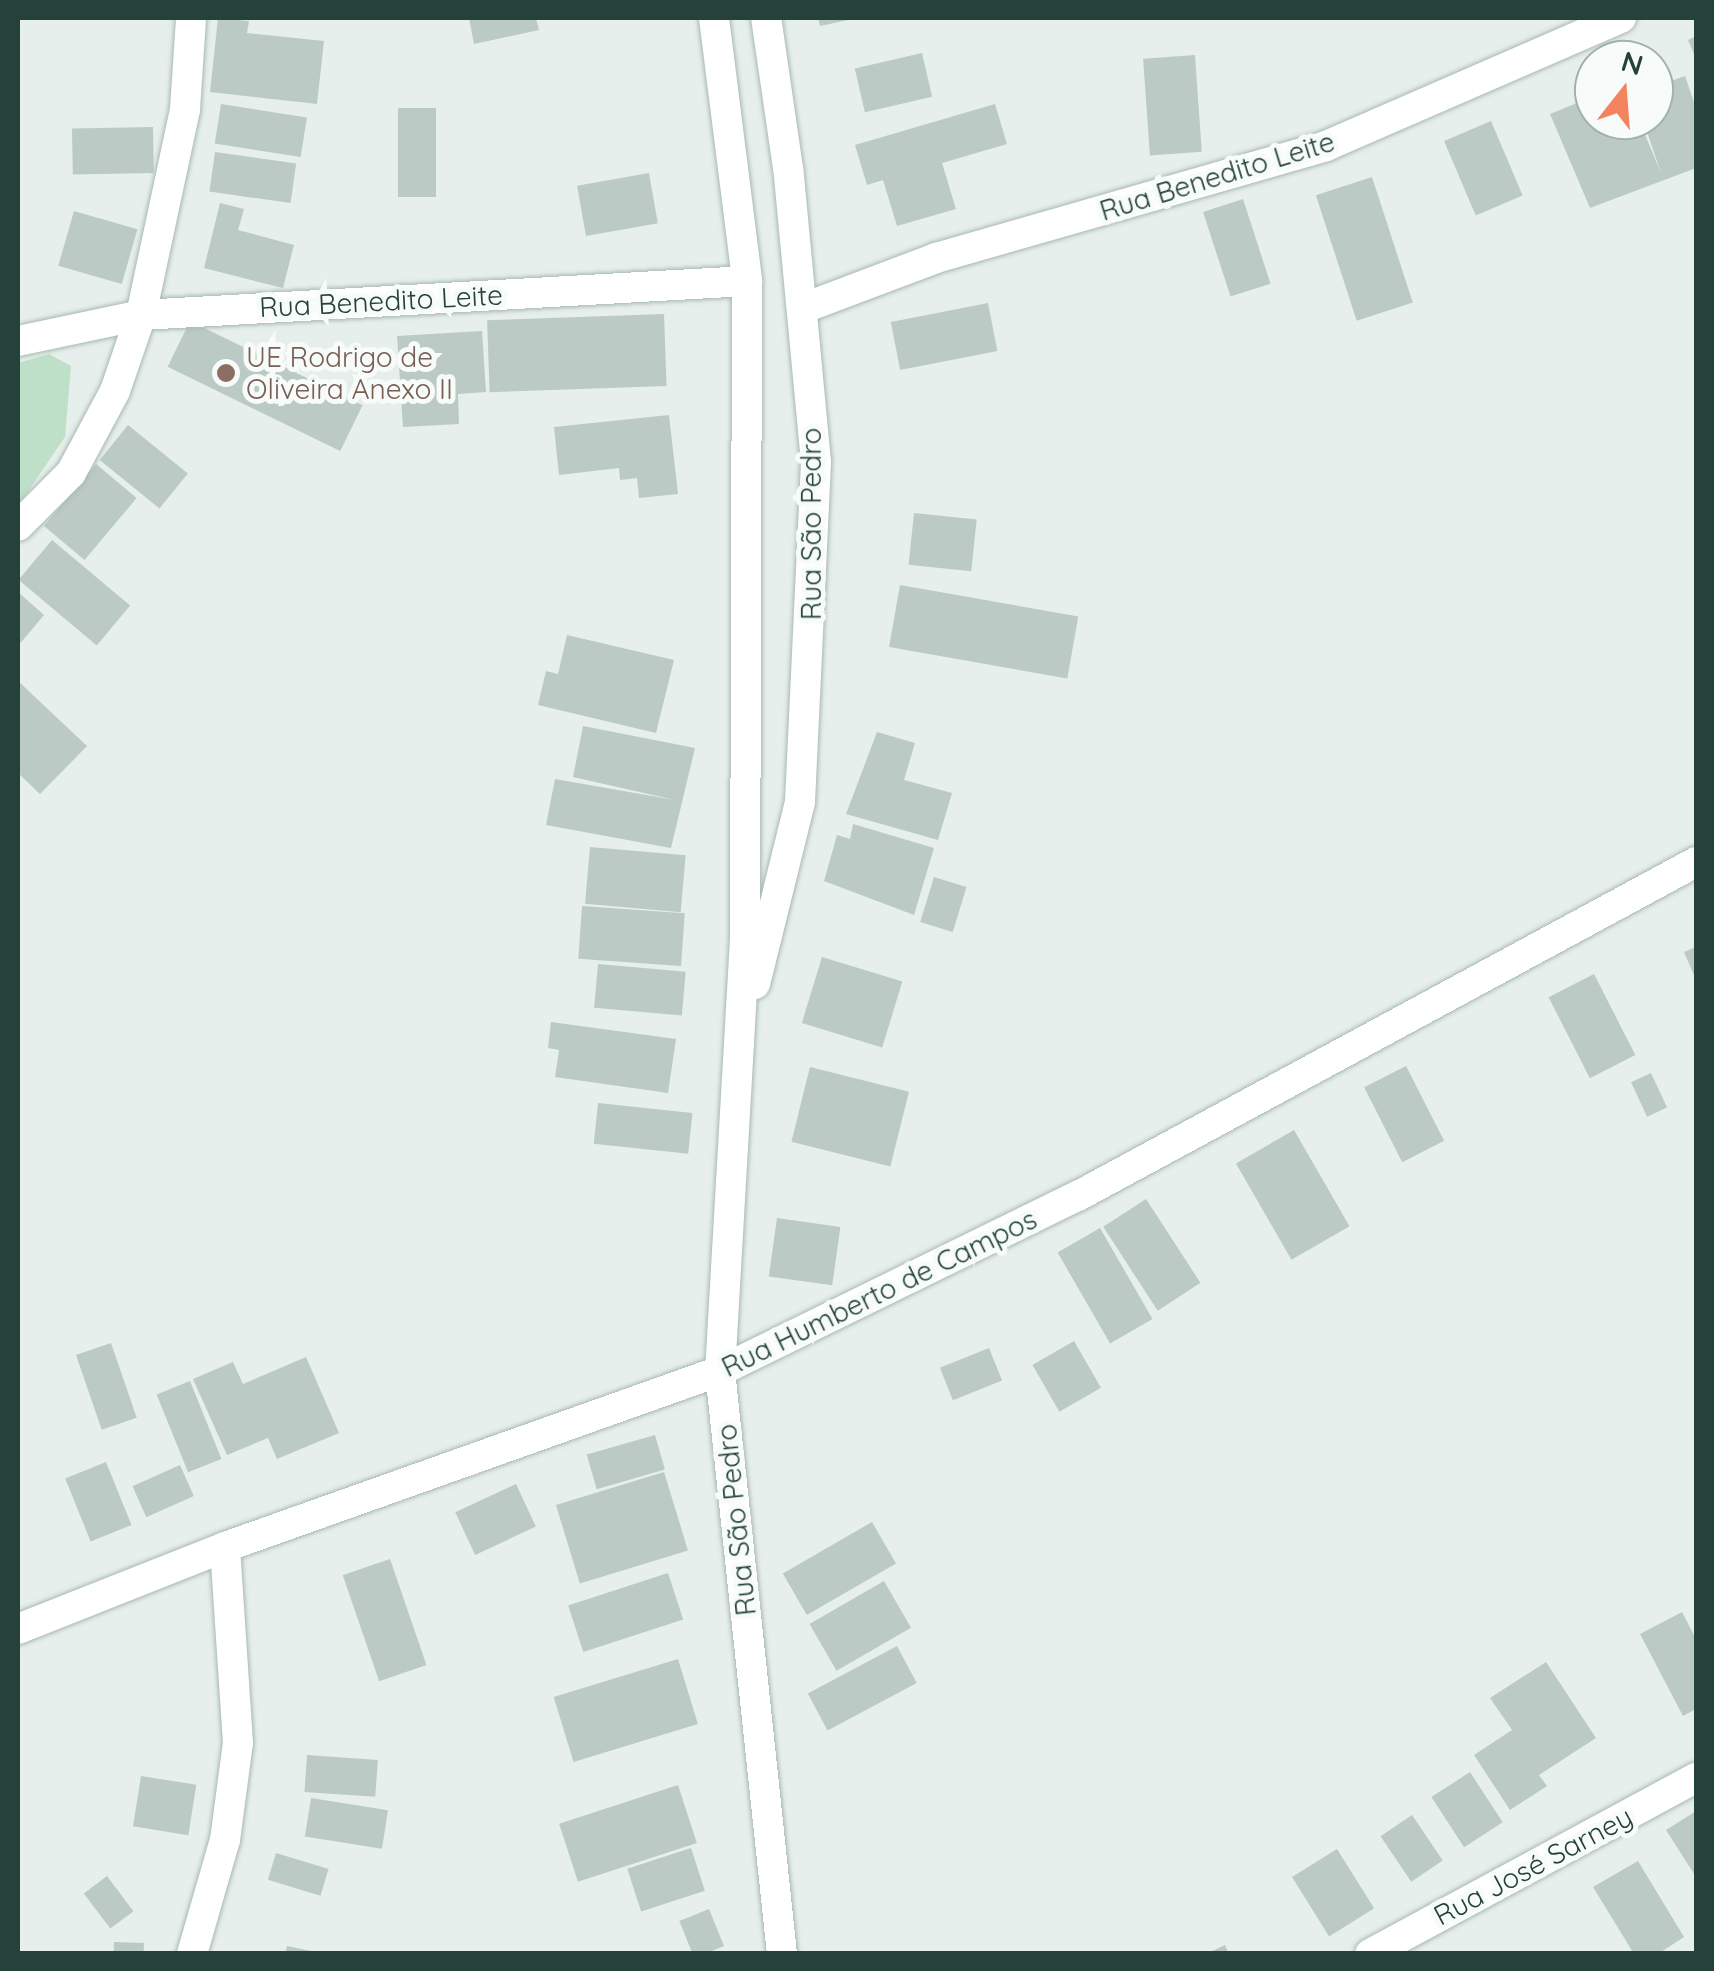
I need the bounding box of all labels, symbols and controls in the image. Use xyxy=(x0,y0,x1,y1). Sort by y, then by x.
north arrow xyxy=(1574,40,1674,140)
text: N xyxy=(1617,43,1647,82)
street label: Rua Benedito Leite xyxy=(1096,124,1338,228)
street label: Rua Benedito Leite xyxy=(258,278,504,324)
place label: UE Rodrigo de Oliveira Anexo II xyxy=(246,340,453,406)
marker: UE Rodrigo de Oliveira Anexo II xyxy=(215,362,237,384)
street label: Rua São Pedro xyxy=(794,428,828,620)
street label: Rua Humberto de Campos xyxy=(716,1202,1042,1384)
street label: Rua São Pedro xyxy=(709,1422,763,1618)
street label: Rua José Sarney xyxy=(1428,1800,1638,1932)

